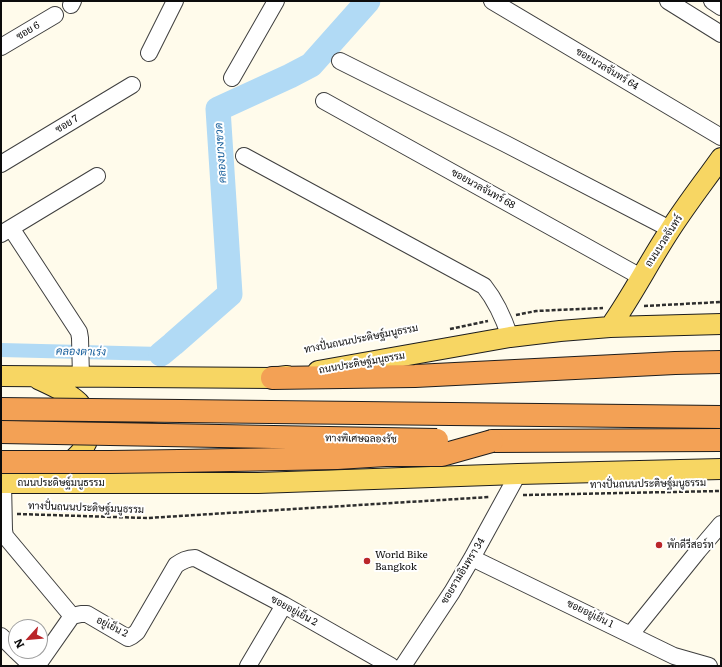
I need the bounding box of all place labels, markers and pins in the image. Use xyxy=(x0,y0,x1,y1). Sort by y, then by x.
place label: พักดีรีสอร์ท xyxy=(667,539,714,551)
marker: พักดีรีสอร์ท xyxy=(654,540,664,550)
place label: World Bike Bangkok xyxy=(375,549,428,572)
marker: World Bike Bangkok xyxy=(362,556,372,566)

